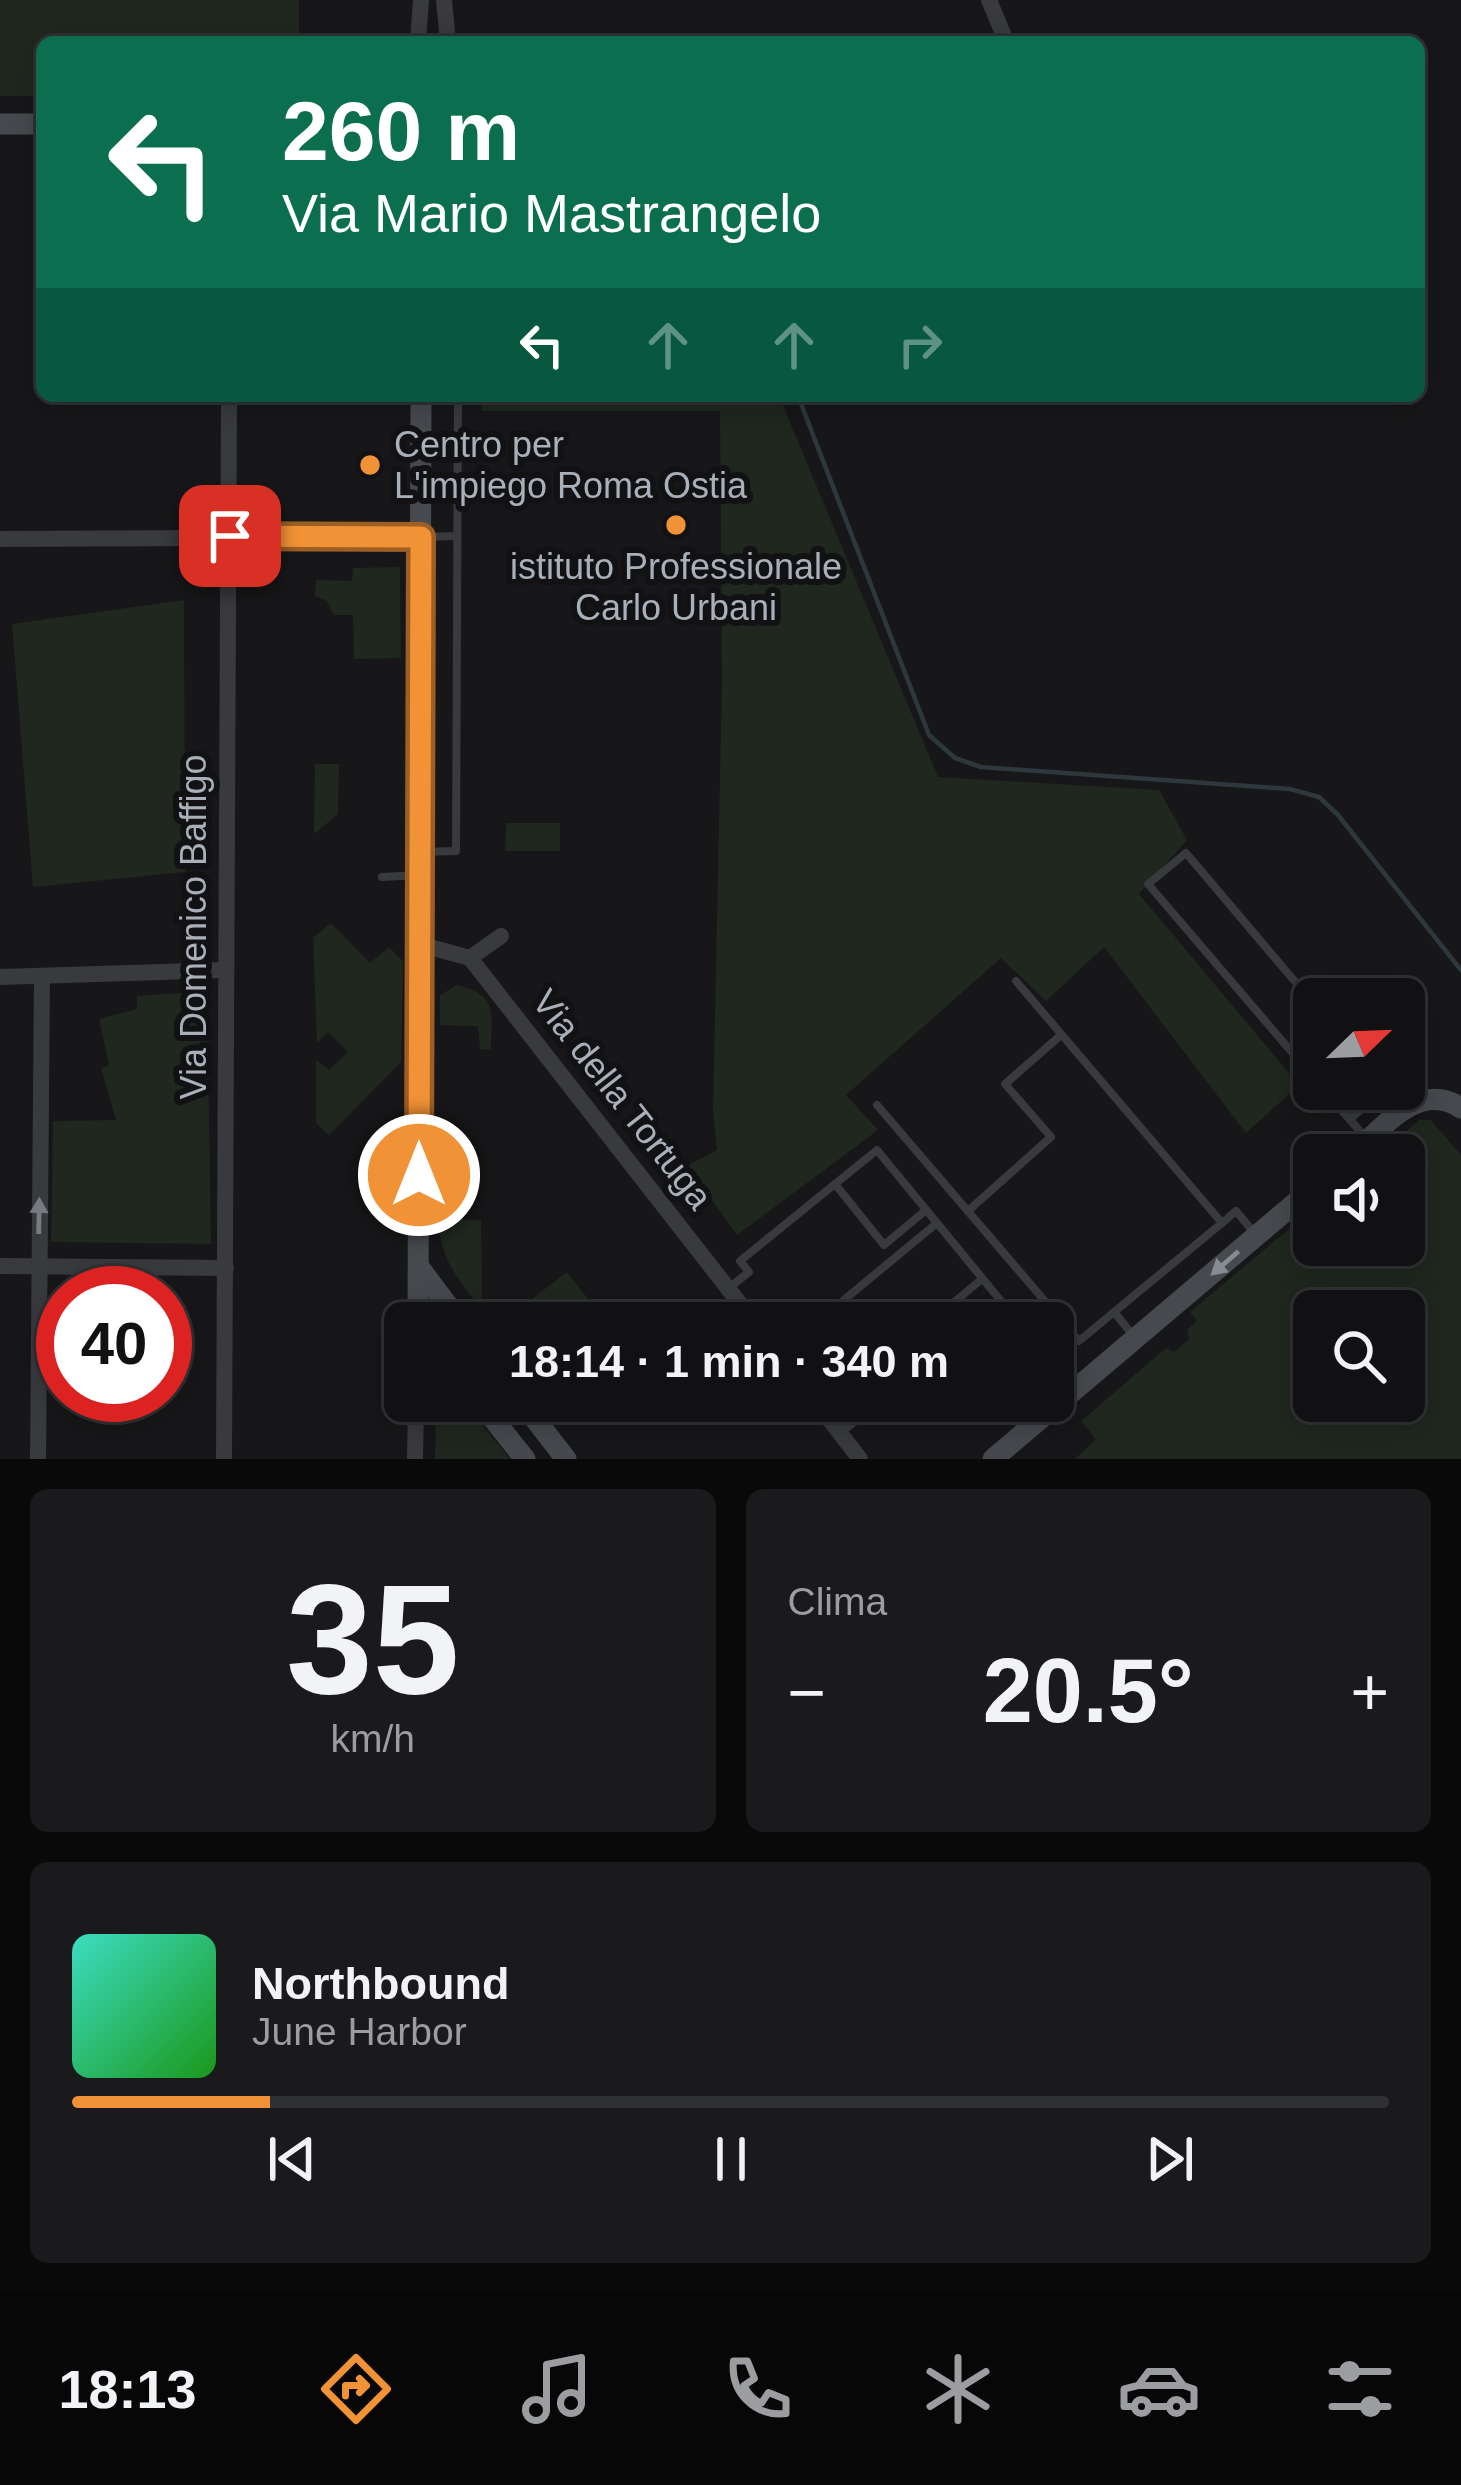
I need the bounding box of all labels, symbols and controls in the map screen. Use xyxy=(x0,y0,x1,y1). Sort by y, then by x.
icon: left xyxy=(84,84,240,240)
text: 260 m xyxy=(282,84,520,178)
text: Via Mario Mastrangelo xyxy=(282,183,821,243)
icon: left xyxy=(509,312,575,378)
icon: ahead xyxy=(635,312,701,378)
icon: ahead xyxy=(761,312,827,378)
icon: right xyxy=(887,312,953,378)
place label: Centro per L'impiego Roma Ostia xyxy=(394,424,748,506)
marker: Centro per L'impiego Roma Ostia xyxy=(357,452,383,478)
pin xyxy=(179,485,281,587)
icon: arrive xyxy=(197,503,263,569)
marker: istituto Professionale Carlo Urbani xyxy=(663,512,689,538)
place label: istituto Professionale Carlo Urbani xyxy=(510,546,842,628)
street label: Via Domenico Baffigo xyxy=(173,755,214,1099)
north arrow xyxy=(1293,978,1425,1110)
map controls xyxy=(1293,978,1425,1422)
street label: Via della Tortuga xyxy=(524,982,722,1218)
position arrow xyxy=(356,1112,482,1238)
button: sound xyxy=(1293,1134,1425,1266)
one-way arrow xyxy=(29,1196,49,1234)
one-way arrow xyxy=(1210,1250,1240,1276)
speed limit sign: 40 xyxy=(36,1266,192,1422)
button: search xyxy=(1293,1290,1425,1422)
text: 18:14 · 1 min · 340 m xyxy=(509,1336,949,1387)
text: 35 xyxy=(286,1552,460,1726)
text: Clima xyxy=(788,1580,887,1623)
text: 20.5° xyxy=(983,1641,1194,1741)
text: − xyxy=(788,1655,826,1729)
text: + xyxy=(1350,1655,1389,1729)
text: km/h xyxy=(330,1717,415,1760)
text: Northbound xyxy=(252,1958,509,2009)
text: June Harbor xyxy=(252,2010,467,2053)
icon: previous xyxy=(259,2126,325,2192)
icon: pause xyxy=(698,2126,764,2192)
icon: next xyxy=(1137,2126,1203,2192)
icon: directions xyxy=(314,2347,398,2431)
icon: music xyxy=(515,2347,599,2431)
icon: phone xyxy=(716,2347,800,2431)
icon: climate xyxy=(916,2347,1000,2431)
icon: car xyxy=(1117,2347,1201,2431)
icon: filters xyxy=(1318,2347,1402,2431)
text: 18:13 xyxy=(58,2359,197,2419)

